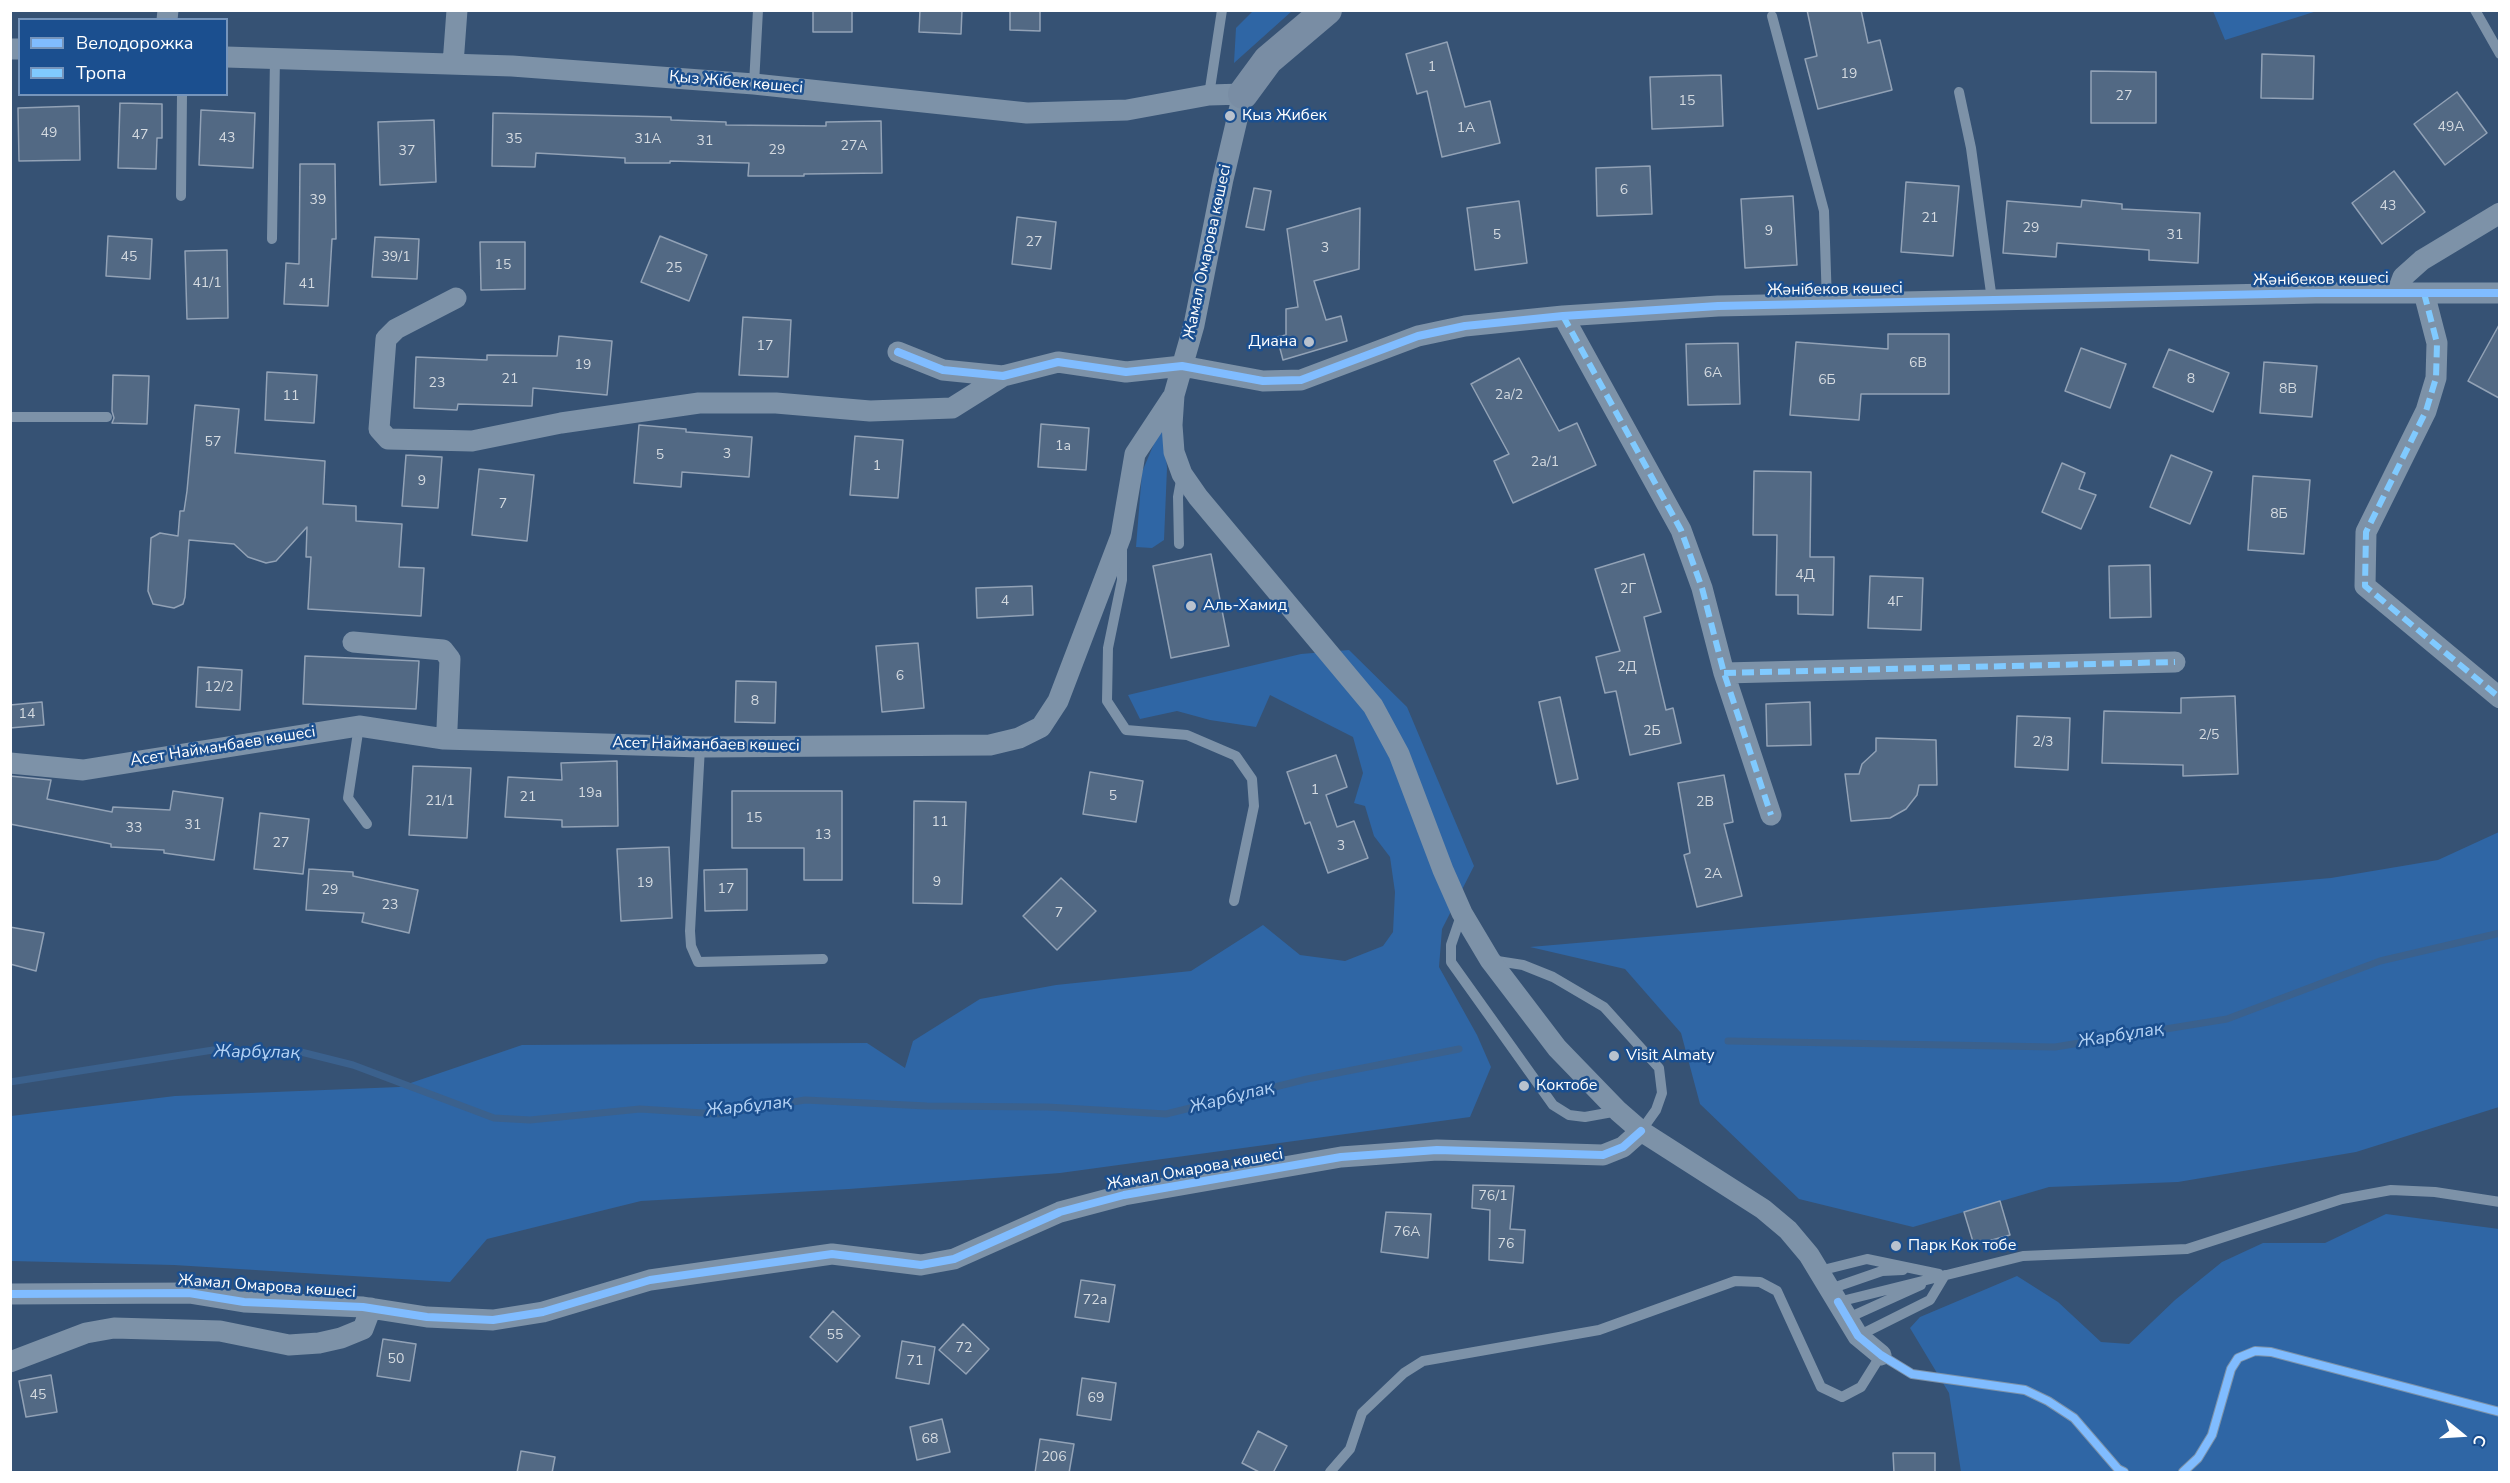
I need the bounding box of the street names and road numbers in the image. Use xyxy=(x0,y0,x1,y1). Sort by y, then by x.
street label: Қыз Жібек көшесі xyxy=(668,68,804,98)
street label: Жамал Омарова көшесі xyxy=(1180,163,1236,341)
street label: Жәнібеков көшесі xyxy=(2253,269,2389,291)
street label: Жәнібеков көшесі xyxy=(1767,279,1903,301)
street label: Асет Найманбаев көшесі xyxy=(129,723,317,771)
street label: Асет Найманбаев көшесі xyxy=(612,734,800,756)
street label: Жамал Омарова көшесі xyxy=(1105,1145,1285,1195)
street label: Жамал Омарова көшесі xyxy=(177,1271,357,1303)

